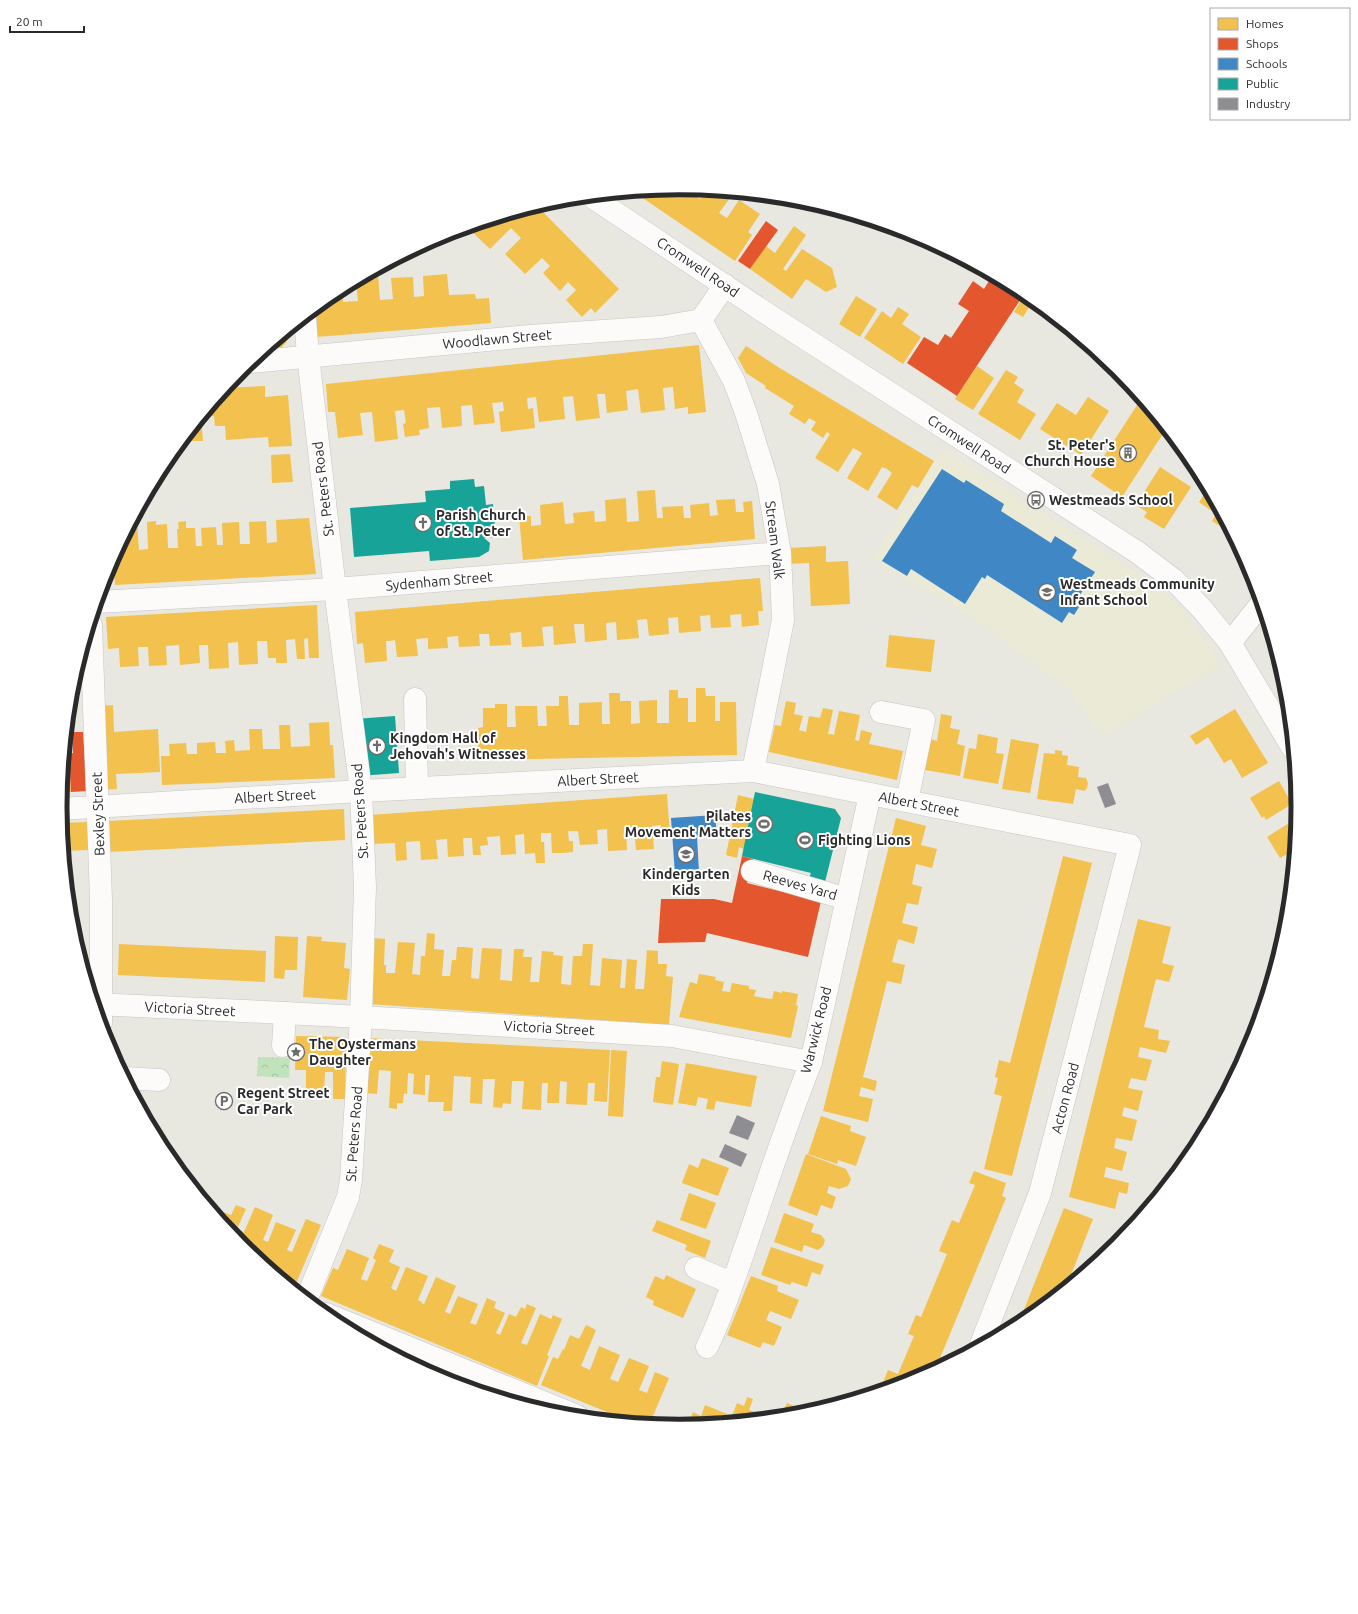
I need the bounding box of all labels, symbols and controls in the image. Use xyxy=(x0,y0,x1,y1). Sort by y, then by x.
scale bar xyxy=(10,8,84,34)
legend xyxy=(1210,8,1350,120)
text: 20 m xyxy=(16,15,43,28)
text: Homes xyxy=(1246,17,1284,30)
text: Shops xyxy=(1246,37,1278,50)
text: Schools xyxy=(1246,57,1287,70)
text: Public xyxy=(1246,77,1279,90)
text: Industry xyxy=(1246,97,1291,110)
street label: Cromwell Road xyxy=(654,234,742,300)
street label: Woodlawn Street xyxy=(442,326,553,352)
street label: Cromwell Road xyxy=(925,411,1013,477)
place label: St. Peter's Church House xyxy=(1024,437,1115,469)
street label: St. Peters Road xyxy=(309,441,337,537)
building icon: St. Peter's Church House xyxy=(1118,443,1138,463)
bus stop icon: Westmeads School xyxy=(1026,490,1046,510)
place label: Westmeads School xyxy=(1049,492,1173,508)
street label: Stream Walk xyxy=(762,500,788,580)
place label: Parish Church of St. Peter xyxy=(436,507,526,539)
church icon: Parish Church of St. Peter xyxy=(413,513,433,533)
street label: Sydenham Street xyxy=(385,568,494,594)
place label: Westmeads Community Infant School xyxy=(1060,576,1215,608)
school or university icon: Westmeads Community Infant School xyxy=(1037,582,1057,602)
place label: Kingdom Hall of Jehovah's Witnesses xyxy=(390,730,526,762)
church icon: Kingdom Hall of Jehovah's Witnesses xyxy=(367,736,387,756)
street label: St. Peters Road xyxy=(349,763,371,859)
street label: Albert Street xyxy=(557,769,640,789)
street label: Bexley Street xyxy=(89,771,107,856)
street label: Albert Street xyxy=(234,786,317,806)
street label: Albert Street xyxy=(877,788,961,820)
place label: Pilates Movement Matters xyxy=(625,808,751,840)
sports icon: Pilates Movement Matters xyxy=(754,814,774,834)
sports icon: Fighting Lions xyxy=(795,830,815,850)
place label: Fighting Lions xyxy=(818,832,911,848)
school or university icon: Kindergarten Kids xyxy=(676,844,696,864)
place label: Kindergarten Kids xyxy=(642,866,730,898)
street label: Reeves Yard xyxy=(761,867,839,903)
street label: Warwick Road xyxy=(797,985,835,1075)
street label: Victoria Street xyxy=(144,999,236,1019)
street label: Victoria Street xyxy=(503,1018,595,1038)
place label: The Oystermans Daughter xyxy=(309,1036,417,1068)
place icon: The Oystermans Daughter xyxy=(286,1042,306,1062)
street label: Acton Road xyxy=(1048,1061,1082,1135)
place label: Regent Street Car Park xyxy=(237,1085,330,1117)
street label: St. Peters Road xyxy=(343,1086,365,1182)
parking icon: Regent Street Car Park xyxy=(214,1091,234,1111)

